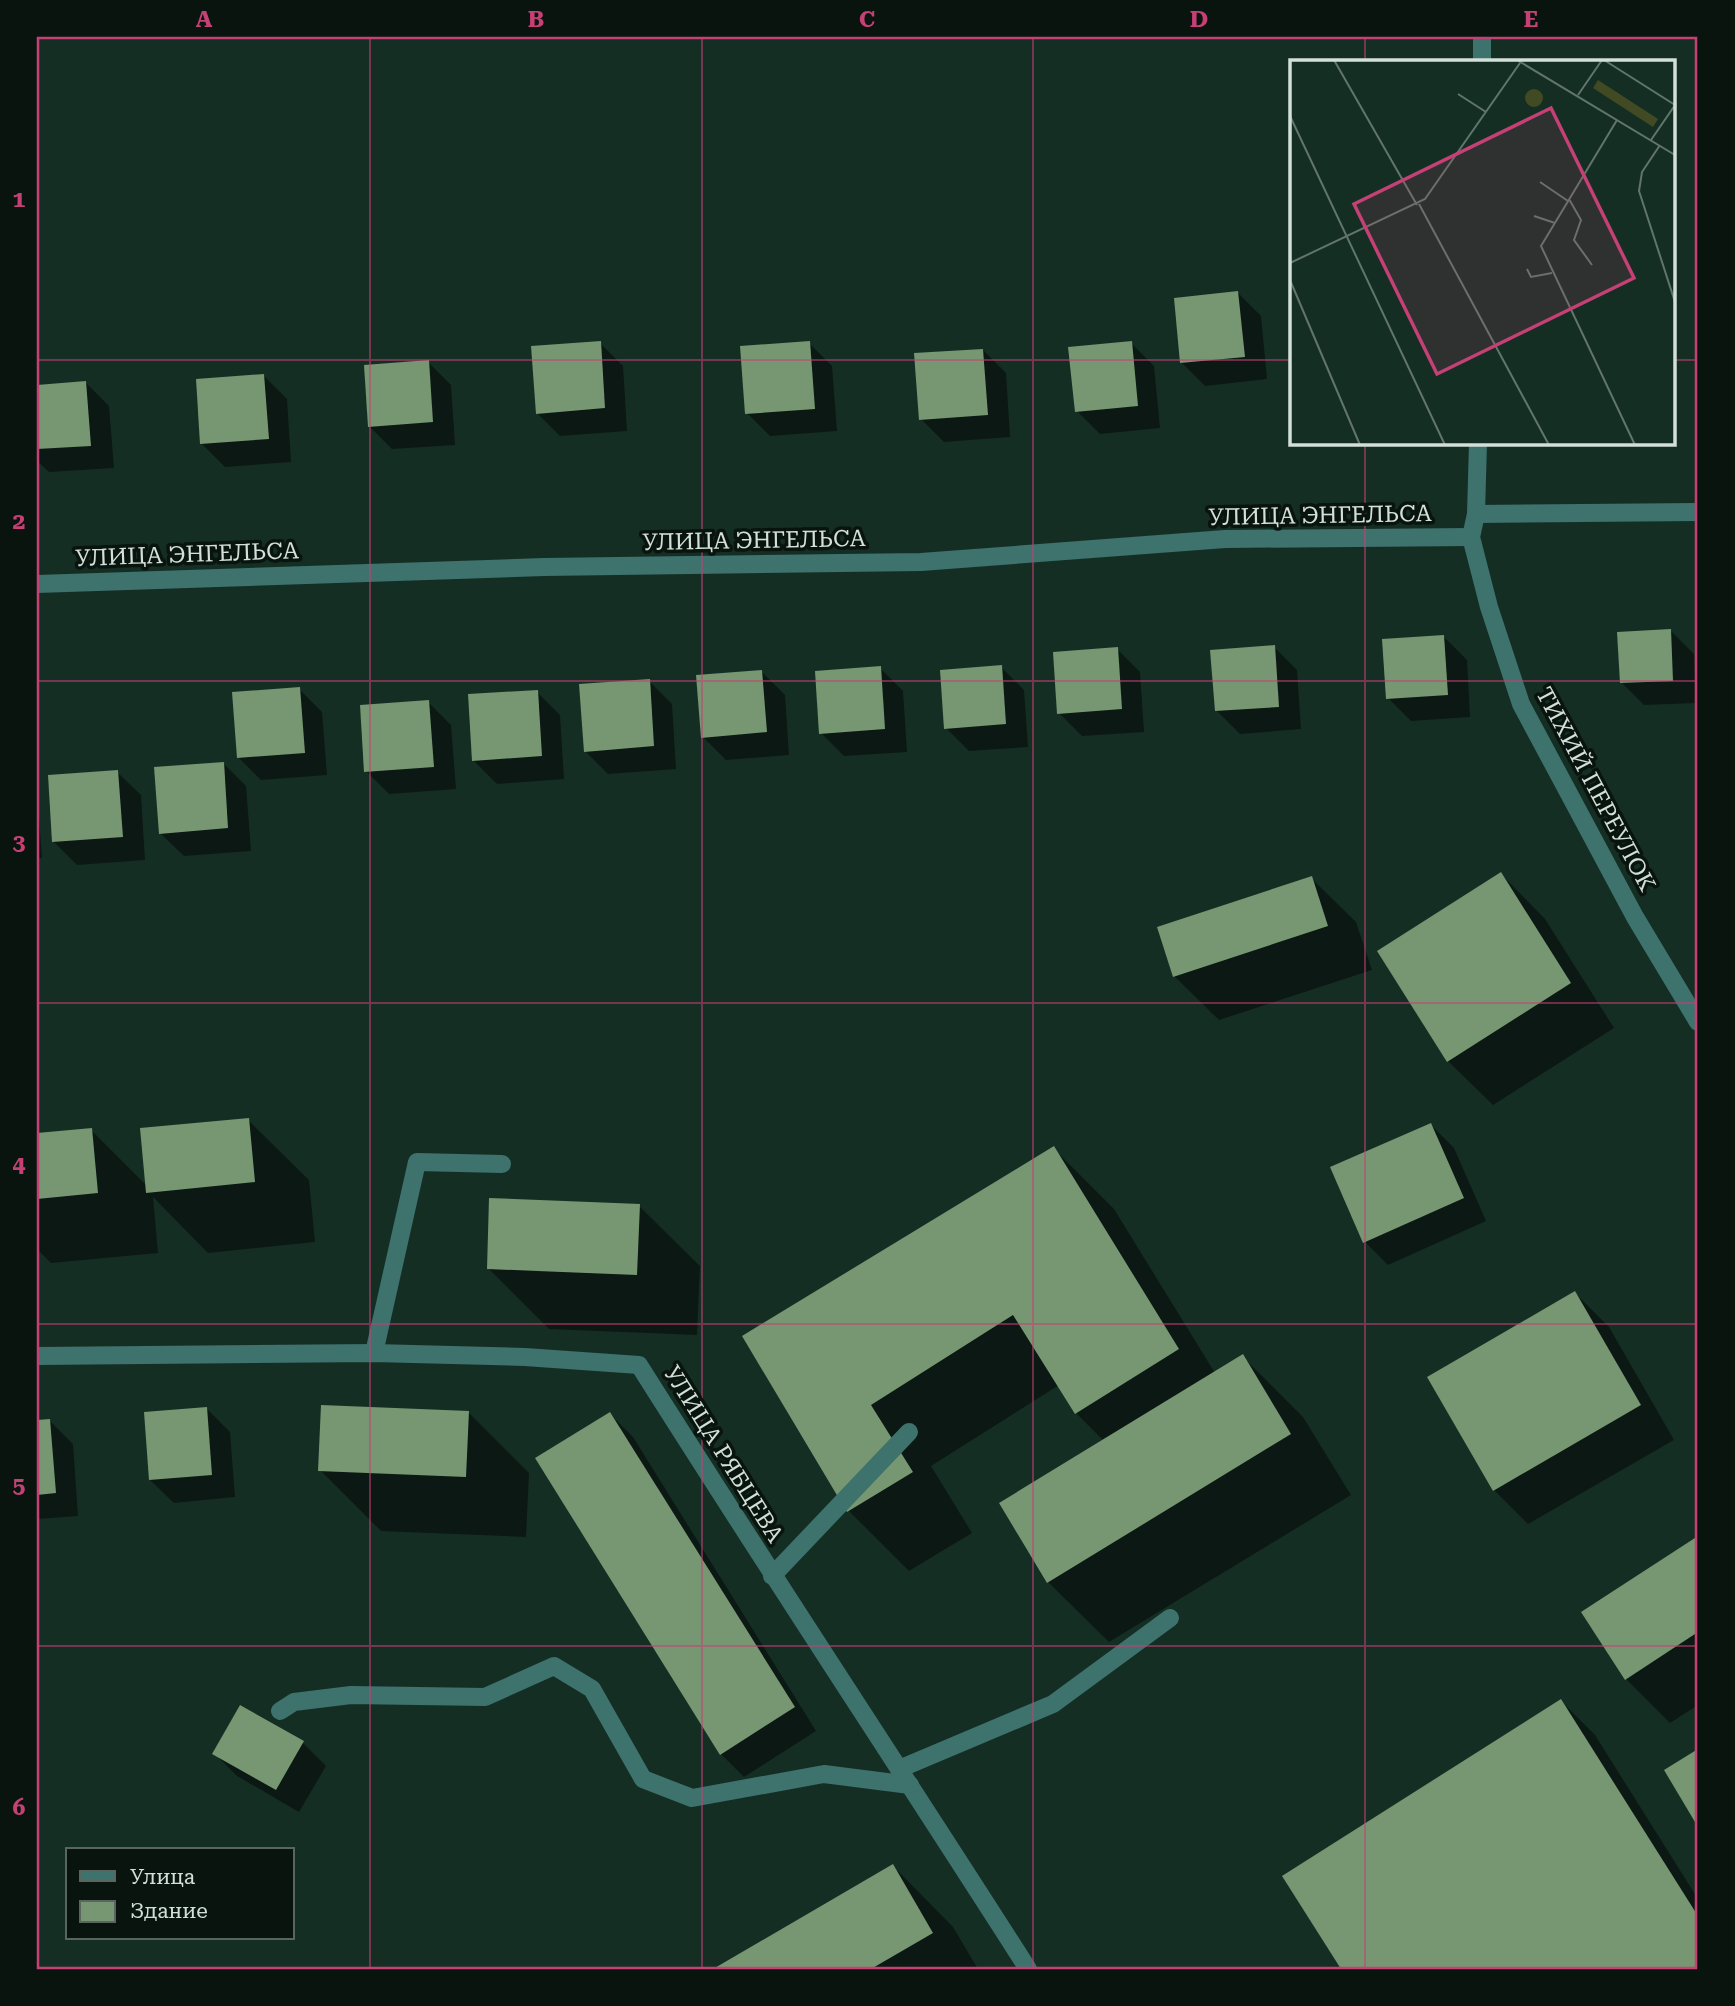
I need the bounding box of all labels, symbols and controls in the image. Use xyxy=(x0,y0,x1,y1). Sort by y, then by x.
text: A xyxy=(196,6,213,33)
text: B xyxy=(528,6,544,33)
text: C xyxy=(859,6,875,33)
text: D xyxy=(1190,6,1208,33)
text: E xyxy=(1524,6,1538,33)
inset map xyxy=(1290,60,1676,444)
text: 1 xyxy=(13,186,26,213)
street label: УЛИЦА ЭНГЕЛЬСА xyxy=(1208,500,1432,531)
text: 2 xyxy=(13,508,25,535)
street label: УЛИЦА ЭНГЕЛЬСА xyxy=(642,525,866,556)
street label: УЛИЦА ЭНГЕЛЬСА xyxy=(75,537,299,572)
street label: ТИХИЙ ПЕРЕУЛОК xyxy=(1530,683,1661,896)
text: 3 xyxy=(13,829,26,856)
text: 4 xyxy=(13,1151,26,1178)
street label: УЛИЦА РЯБЦЕВА xyxy=(658,1361,789,1548)
text: 5 xyxy=(13,1472,26,1499)
text: 6 xyxy=(13,1794,26,1821)
legend xyxy=(66,1848,294,1940)
text: Улица xyxy=(130,1865,196,1889)
text: Здание xyxy=(130,1899,208,1923)

